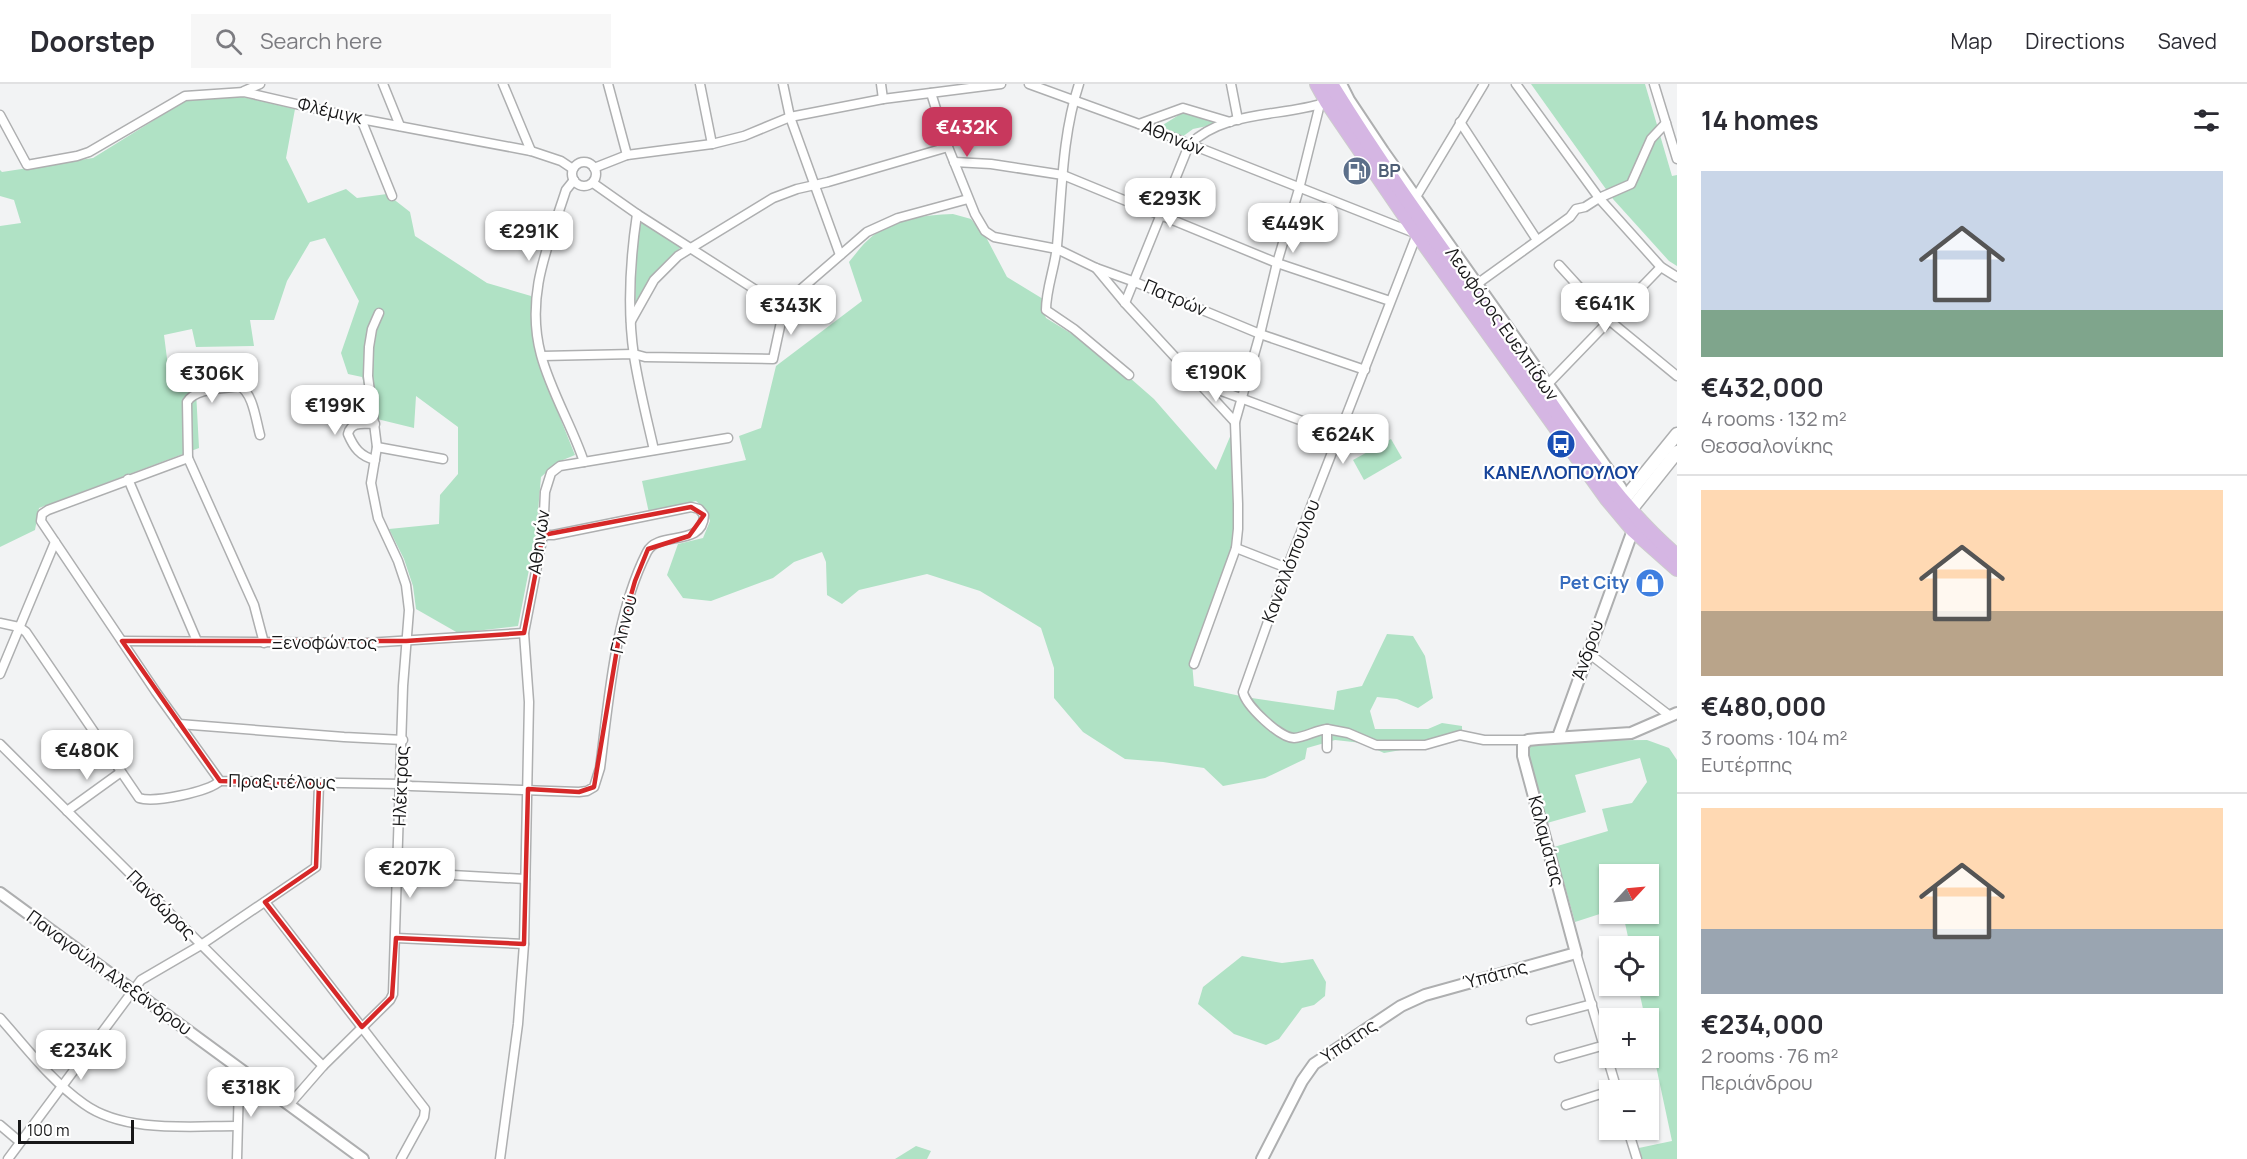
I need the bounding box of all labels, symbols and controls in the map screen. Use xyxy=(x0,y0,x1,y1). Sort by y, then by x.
search box xyxy=(191,14,611,68)
text: Doorstep xyxy=(30,22,155,60)
icon: search xyxy=(212,25,245,58)
text: Search here xyxy=(260,26,382,56)
text: Map xyxy=(1951,27,1992,55)
text: Directions xyxy=(2025,27,2125,55)
text: Saved xyxy=(2158,27,2217,55)
street label: Φλέμιγκ xyxy=(295,91,366,129)
text: 14 homes xyxy=(1701,102,1819,138)
icon: filters xyxy=(2190,104,2223,137)
pin: €432K xyxy=(925,107,1009,158)
text: €432K xyxy=(936,113,998,140)
street label: Αθηνών xyxy=(1139,114,1208,160)
fuel station icon: BP xyxy=(1341,155,1373,187)
place label: BP xyxy=(1378,158,1401,182)
pin: €293K xyxy=(1128,178,1212,229)
text: €293K xyxy=(1139,184,1201,211)
pin: €449K xyxy=(1251,203,1335,254)
text: €449K xyxy=(1262,209,1324,236)
icon: home xyxy=(1908,210,2016,318)
pin: €291K xyxy=(487,211,571,262)
text: €291K xyxy=(499,217,559,244)
street label: Λεωφόρος Ευελπίδων xyxy=(1441,242,1565,405)
street label: Πατρών xyxy=(1140,273,1211,321)
pin: €641K xyxy=(1563,283,1647,334)
pin: €343K xyxy=(749,285,833,336)
text: €641K xyxy=(1575,289,1635,316)
text: €343K xyxy=(760,291,822,318)
pin: €190K xyxy=(1174,352,1258,403)
pin: €306K xyxy=(170,353,254,404)
text: €190K xyxy=(1186,358,1246,385)
text: €306K xyxy=(180,359,244,386)
text: €432,000 xyxy=(1701,369,1824,405)
pin: €199K xyxy=(293,385,377,436)
text: €199K xyxy=(305,391,365,418)
text: 4 rooms · 132 m² xyxy=(1701,405,1847,432)
pin: €624K xyxy=(1301,414,1385,465)
text: €624K xyxy=(1312,420,1374,447)
bus stop icon: ΚΑΝΕΛΛΟΠΟΥΛΟΥ xyxy=(1545,428,1577,460)
text: Θεσσαλονίκης xyxy=(1701,432,1833,459)
place label: ΚΑΝΕΛΛΟΠΟΥΛΟΥ xyxy=(1484,460,1638,484)
street label: Κανελλόπουλου xyxy=(1256,496,1325,626)
street label: Αθηνών xyxy=(522,508,554,576)
icon: home xyxy=(1908,529,2016,637)
shop icon: Pet City xyxy=(1634,567,1666,599)
place label: Pet City xyxy=(1559,570,1629,594)
street label: Γληνού xyxy=(604,592,642,656)
street label: Άνδρου xyxy=(1566,616,1609,683)
street label: Ξενοφώντος xyxy=(271,630,377,654)
text: €480,000 xyxy=(1701,688,1826,724)
text: 3 rooms · 104 m² xyxy=(1701,724,1847,751)
pin: €480K xyxy=(45,730,129,781)
text: €480K xyxy=(55,736,119,763)
street label: Ηλέκτρας xyxy=(387,745,413,827)
text: Ευτέρπης xyxy=(1701,751,1792,778)
street label: Πραξιτέλους xyxy=(228,768,336,794)
street label: Καλαμάτας xyxy=(1523,793,1571,889)
icon: home xyxy=(1908,847,2016,955)
pin: €207K xyxy=(368,848,452,899)
text: €207K xyxy=(379,854,441,881)
north arrow xyxy=(1599,864,1659,924)
map controls xyxy=(1599,864,1659,1140)
street label: Πανδώρας xyxy=(122,865,202,944)
street label: Παναγούλη Αλεξάνδρου xyxy=(22,904,197,1040)
button: locate xyxy=(1599,936,1659,996)
street label: Ύπάτης xyxy=(1460,954,1530,994)
text: €234,000 xyxy=(1701,1006,1824,1042)
button: + xyxy=(1599,1008,1659,1068)
street label: Υπάτης xyxy=(1316,1013,1381,1068)
pin: €234K xyxy=(39,1030,123,1081)
text: €234K xyxy=(50,1036,112,1063)
text: 2 rooms · 76 m² xyxy=(1701,1042,1838,1069)
pin: €318K xyxy=(209,1067,293,1118)
text: Περιάνδρου xyxy=(1701,1069,1813,1096)
text: €318K xyxy=(221,1073,281,1100)
button: − xyxy=(1599,1080,1659,1140)
scale bar xyxy=(18,1117,134,1144)
text: 100 m xyxy=(27,1119,70,1141)

